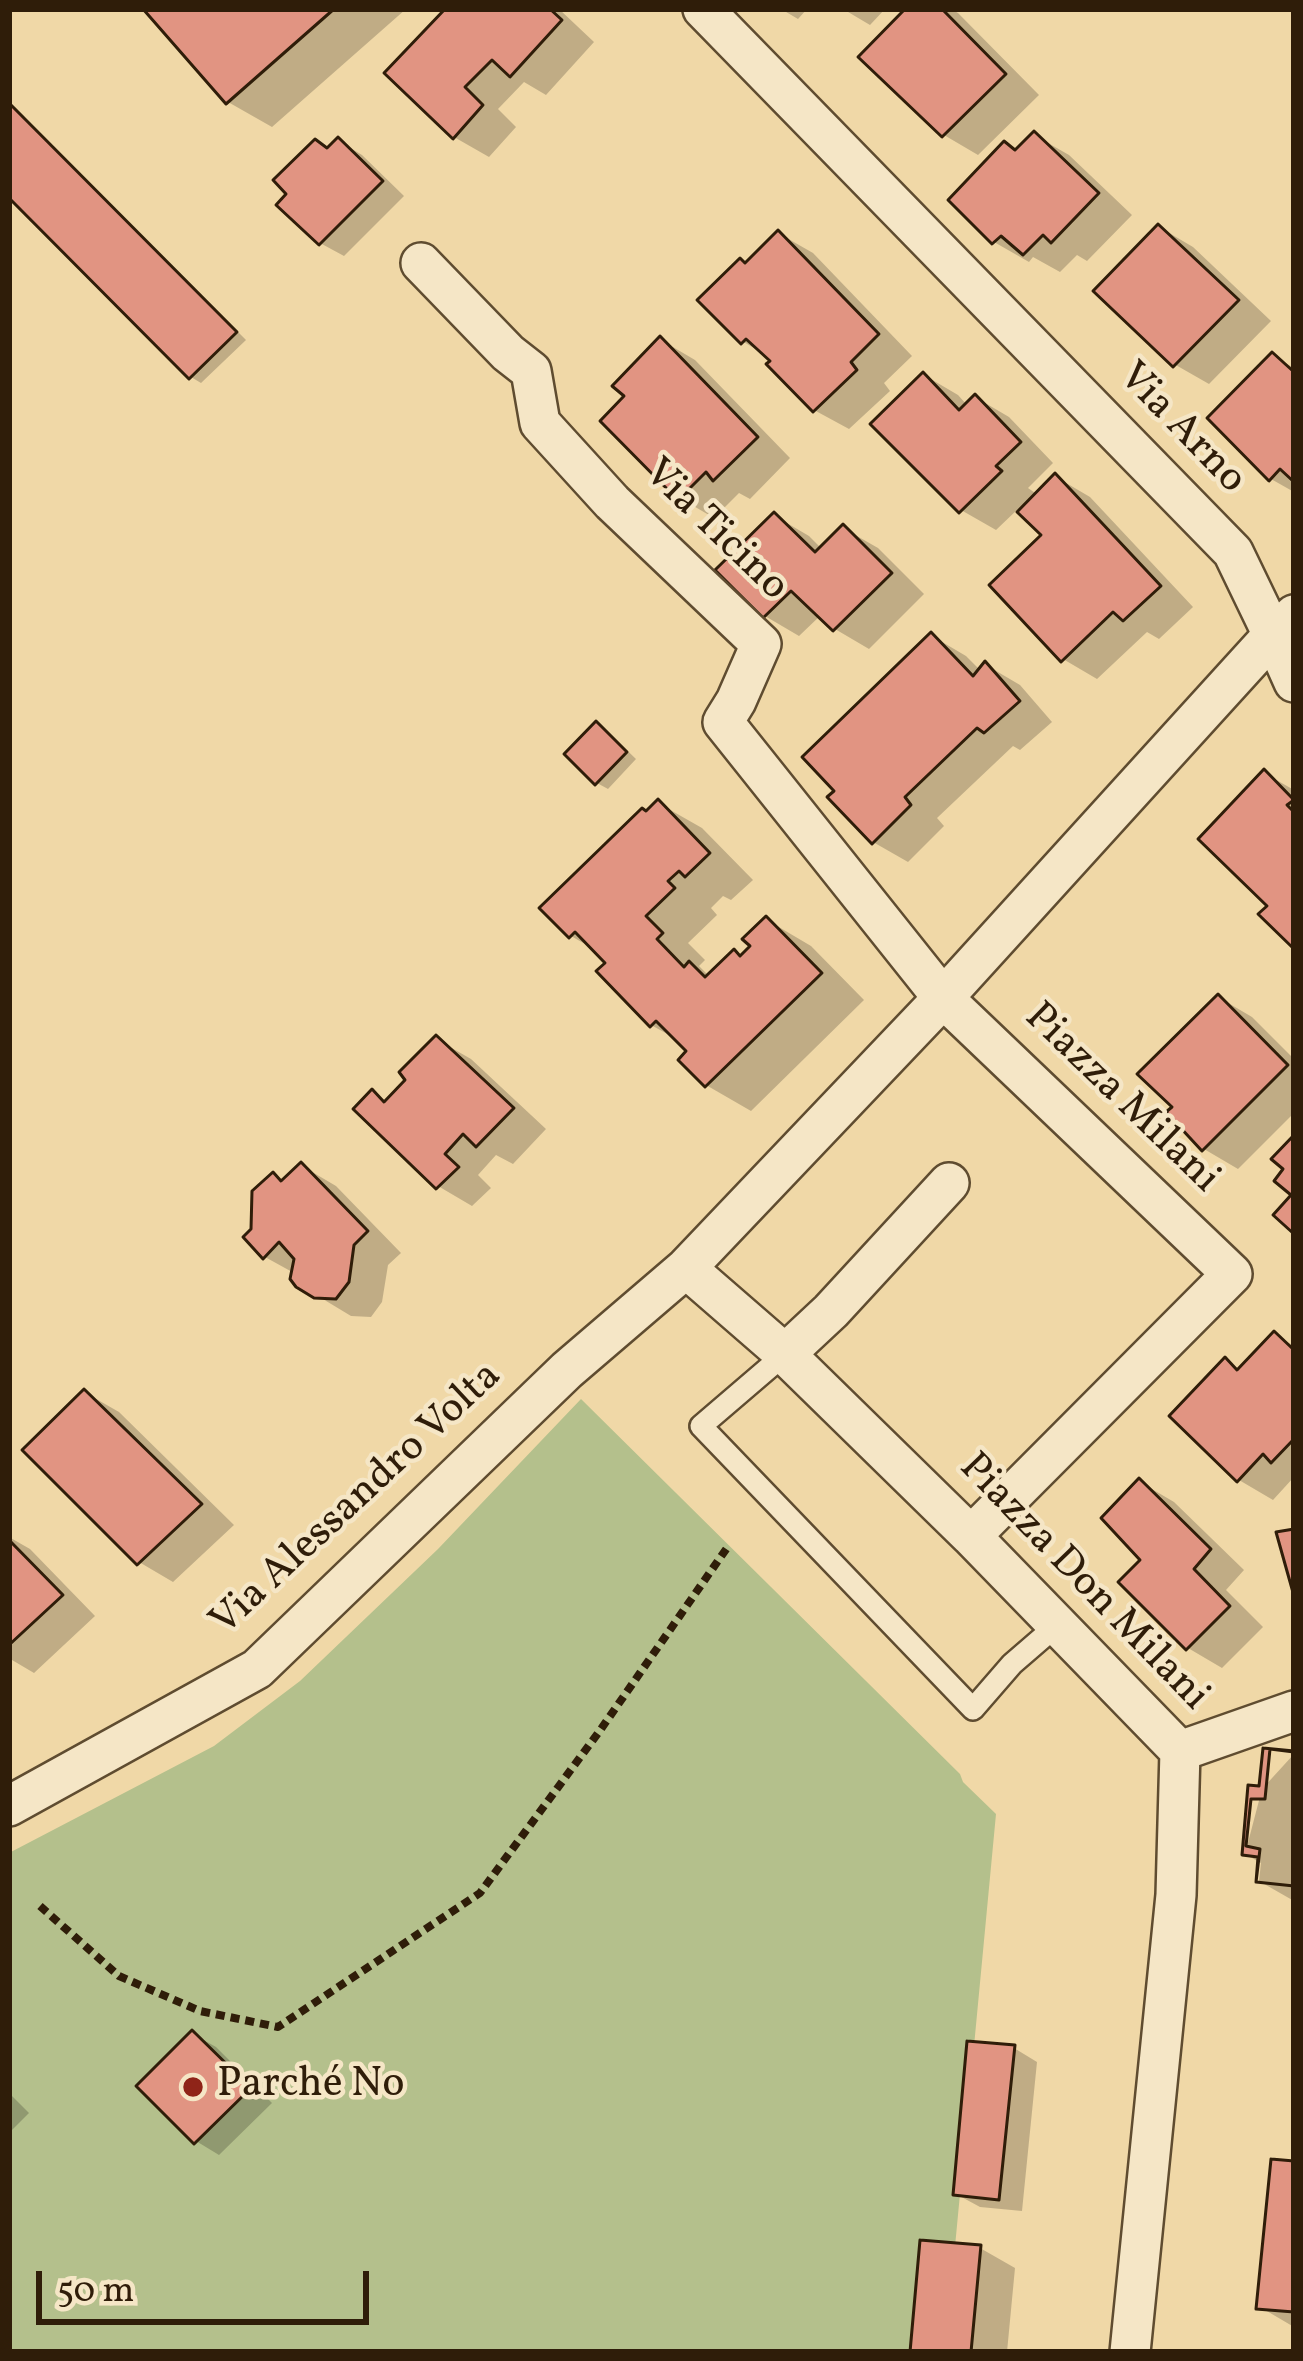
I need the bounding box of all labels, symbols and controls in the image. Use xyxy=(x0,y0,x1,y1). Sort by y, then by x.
street label: Via Arno xyxy=(1105,354,1255,506)
street label: Via Ticino xyxy=(631,450,797,614)
street label: Piazza Milani xyxy=(1012,994,1228,1206)
street label: Via Alessandro Volta xyxy=(202,1353,514,1649)
street label: Piazza Don Milani xyxy=(946,1445,1218,1723)
place label: Parché No xyxy=(217,2062,404,2112)
marker: Parché No xyxy=(180,2074,206,2100)
scale bar xyxy=(42,2247,375,2321)
text: 50 m xyxy=(57,2267,134,2317)

